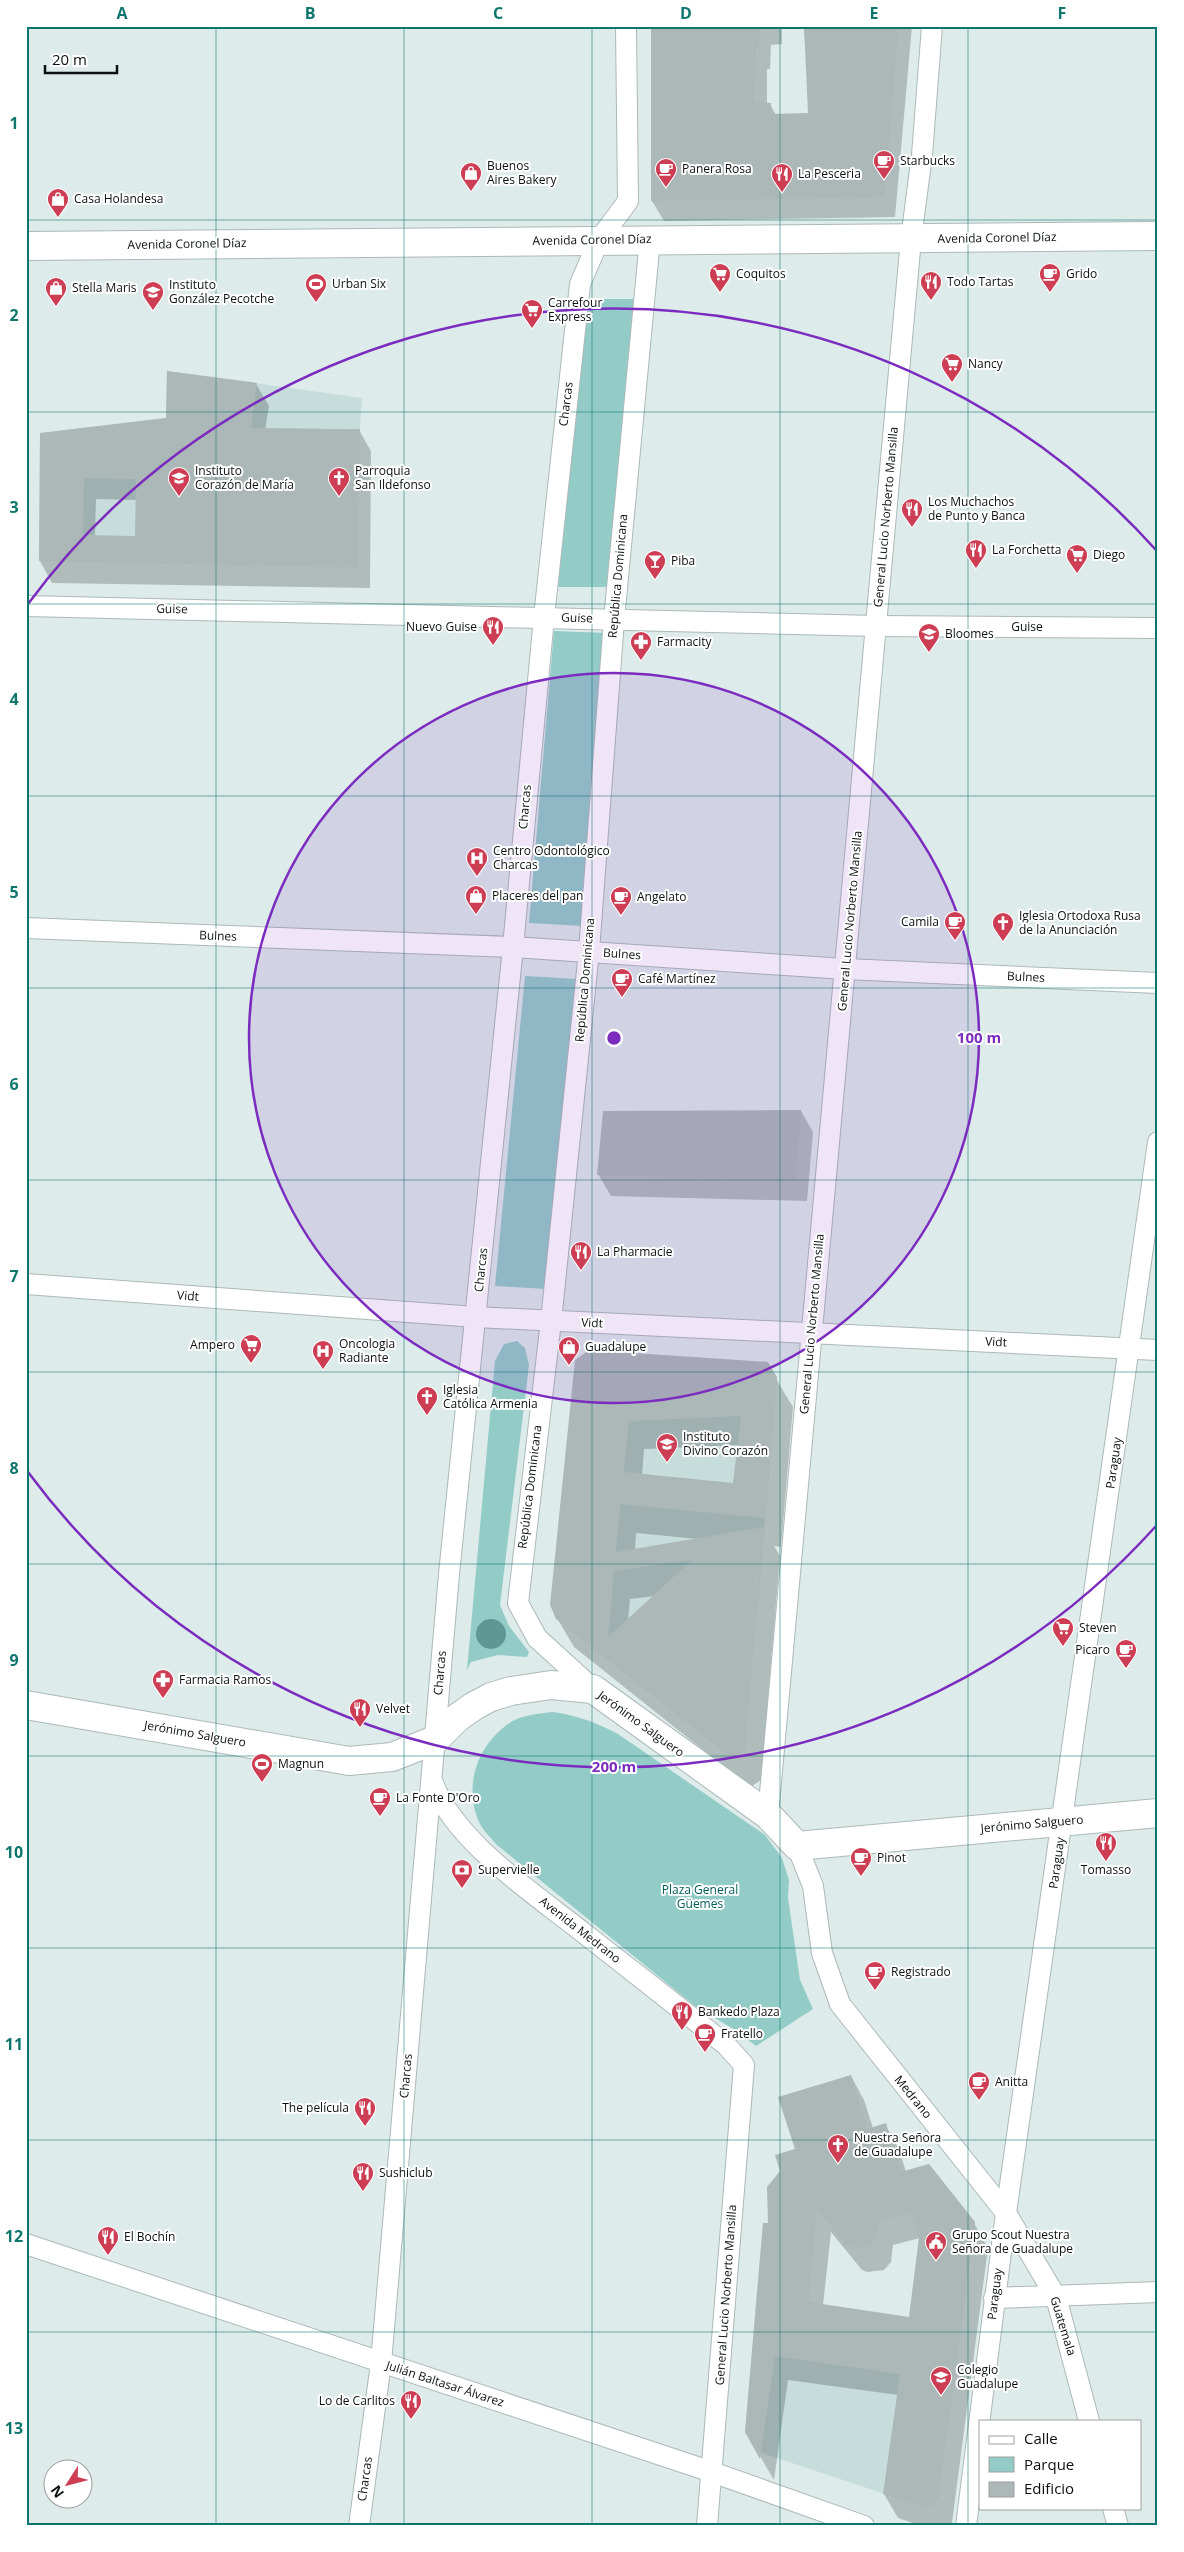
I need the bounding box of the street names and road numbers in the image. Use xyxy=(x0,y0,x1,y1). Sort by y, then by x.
street label: Avenida Coronel Díaz xyxy=(937,228,1057,247)
street label: Avenida Coronel Díaz xyxy=(532,230,652,249)
street label: Avenida Coronel Díaz xyxy=(127,234,247,253)
street label: Charcas xyxy=(554,380,577,427)
street label: General Lucio Norberto Mansilla xyxy=(869,426,902,608)
street label: República Dominicana xyxy=(604,513,631,639)
street label: Guise xyxy=(156,600,188,617)
street label: Guise xyxy=(561,608,593,627)
street label: Guise xyxy=(1011,618,1043,635)
street label: Charcas xyxy=(514,784,535,830)
street label: General Lucio Norberto Mansilla xyxy=(833,830,866,1012)
street label: República Dominicana xyxy=(571,917,598,1043)
street label: Bulnes xyxy=(199,926,238,945)
street label: Bulnes xyxy=(603,944,642,963)
street label: Bulnes xyxy=(1007,967,1046,986)
street label: General Lucio Norberto Mansilla xyxy=(795,1233,828,1415)
street label: Charcas xyxy=(470,1247,491,1293)
street label: Vidt xyxy=(177,1286,200,1305)
street label: Vidt xyxy=(581,1313,603,1332)
street label: Vidt xyxy=(985,1332,1007,1351)
street label: República Dominicana xyxy=(513,1424,546,1550)
street label: Paraguay xyxy=(1101,1435,1126,1490)
street label: Charcas xyxy=(429,1650,450,1696)
street label: Jerónimo Salguero xyxy=(594,1686,688,1761)
street label: Jerónimo Salguero xyxy=(142,1716,247,1751)
street label: Jerónimo Salguero xyxy=(979,1811,1084,1837)
street label: Paraguay xyxy=(1044,1835,1069,1890)
street label: Avenida Medrano xyxy=(536,1892,624,1967)
street label: Charcas xyxy=(395,2053,416,2099)
street label: Medrano xyxy=(891,2072,936,2122)
street label: General Lucio Norberto Mansilla xyxy=(711,2204,740,2386)
street label: Paraguay xyxy=(983,2266,1006,2321)
street label: Guatemala xyxy=(1046,2294,1081,2358)
street label: Julián Baltasar Álvarez xyxy=(383,2356,507,2411)
street label: Charcas xyxy=(353,2455,376,2502)

